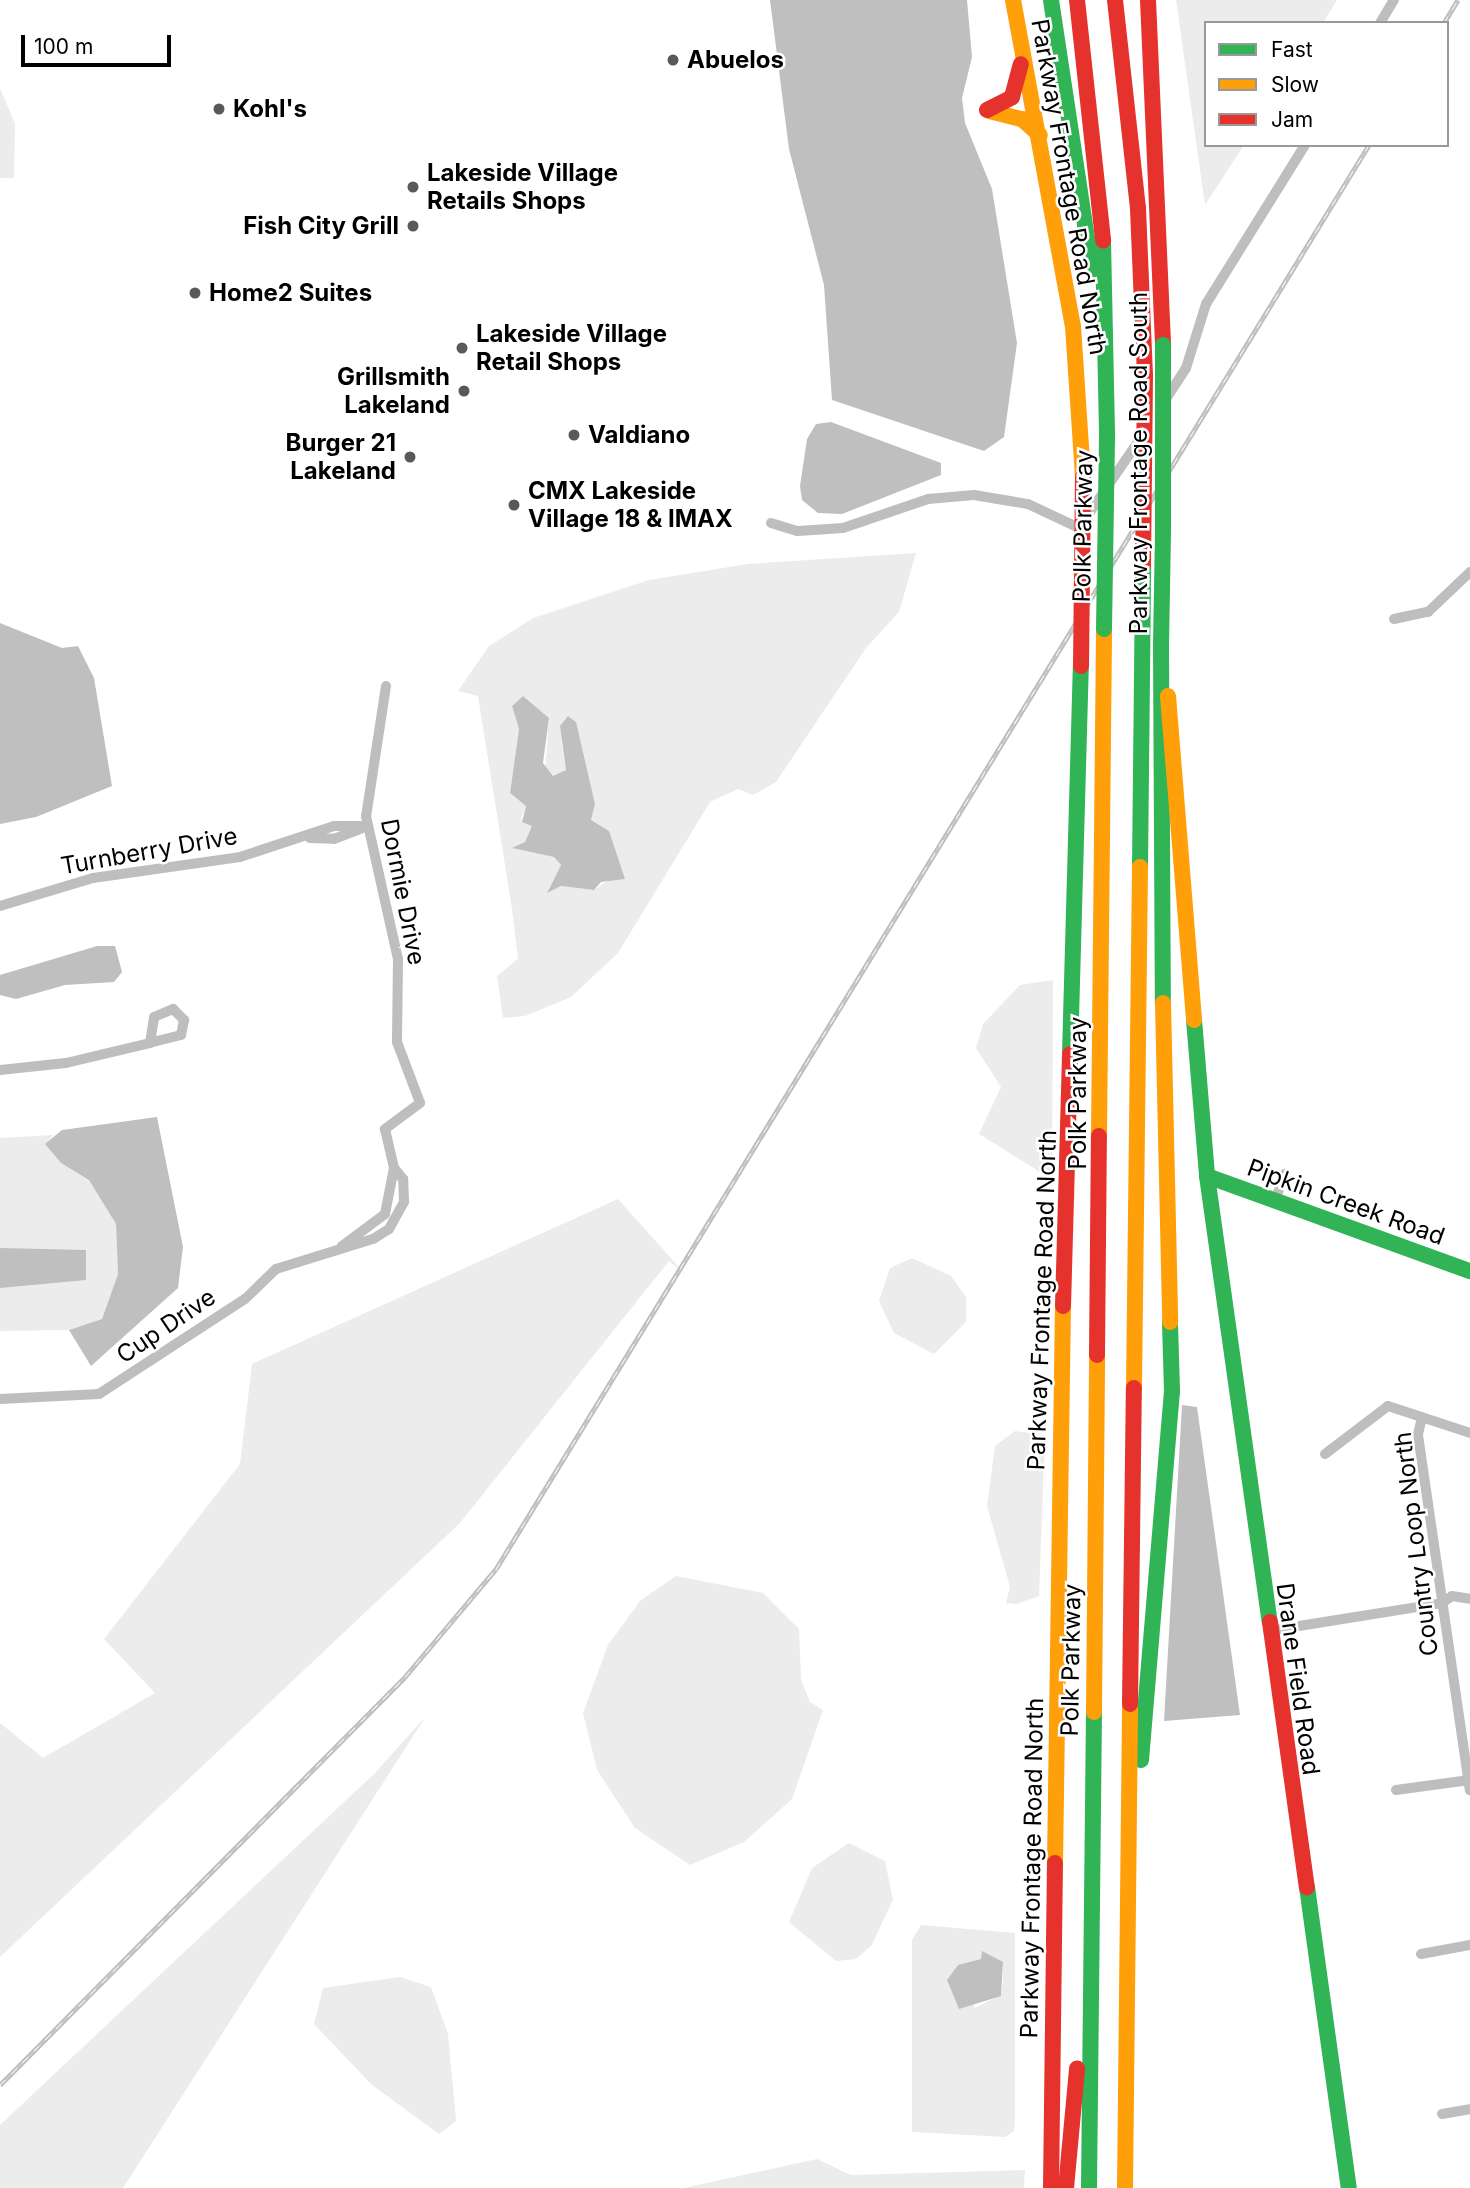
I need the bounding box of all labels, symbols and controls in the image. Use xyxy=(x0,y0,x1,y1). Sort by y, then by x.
street label: Parkway Frontage Road North xyxy=(1025,17,1113,357)
scale bar xyxy=(24,21,175,65)
legend xyxy=(1204,21,1449,147)
text: 100 m xyxy=(34,34,93,59)
text: Fast xyxy=(1271,37,1313,62)
place label: Abuelos xyxy=(687,46,784,74)
marker: Abuelos xyxy=(665,52,681,68)
text: Slow xyxy=(1271,72,1319,97)
place label: Kohl's xyxy=(233,95,307,123)
marker: Kohl's xyxy=(211,101,227,117)
text: Jam xyxy=(1271,107,1313,132)
place label: Lakeside Village Retails Shops xyxy=(427,159,618,215)
marker: Lakeside Village Retails Shops xyxy=(405,179,421,195)
place label: Fish City Grill xyxy=(243,212,399,240)
marker: Fish City Grill xyxy=(405,218,421,234)
place label: Home2 Suites xyxy=(209,279,372,307)
marker: Home2 Suites xyxy=(187,285,203,301)
street label: Parkway Frontage Road South xyxy=(1125,292,1153,634)
place label: Lakeside Village Retail Shops xyxy=(476,320,667,376)
marker: Lakeside Village Retail Shops xyxy=(454,340,470,356)
place label: Grillsmith Lakeland xyxy=(337,363,450,419)
marker: Grillsmith Lakeland xyxy=(456,383,472,399)
place label: Valdiano xyxy=(588,421,690,449)
marker: Valdiano xyxy=(566,427,582,443)
place label: Burger 21 Lakeland xyxy=(286,429,396,485)
marker: Burger 21 Lakeland xyxy=(402,449,418,465)
street label: Polk Parkway xyxy=(1067,449,1099,603)
place label: CMX Lakeside Village 18 & IMAX xyxy=(528,477,733,533)
marker: CMX Lakeside Village 18 & IMAX xyxy=(506,497,522,513)
street label: Dormie Drive xyxy=(375,816,431,968)
street label: Turnberry Drive xyxy=(58,821,240,881)
street label: Polk Parkway xyxy=(1064,1017,1092,1169)
street label: Parkway Frontage Road North xyxy=(1022,1129,1062,1471)
street label: Pipkin Creek Road xyxy=(1243,1153,1449,1251)
street label: Cup Drive xyxy=(111,1283,221,1369)
street label: Country Loop North xyxy=(1388,1430,1444,1658)
street label: Drane Field Road xyxy=(1270,1581,1326,1777)
street label: Polk Parkway xyxy=(1055,1583,1087,1737)
street label: Parkway Frontage Road North xyxy=(1015,1698,1049,2038)

